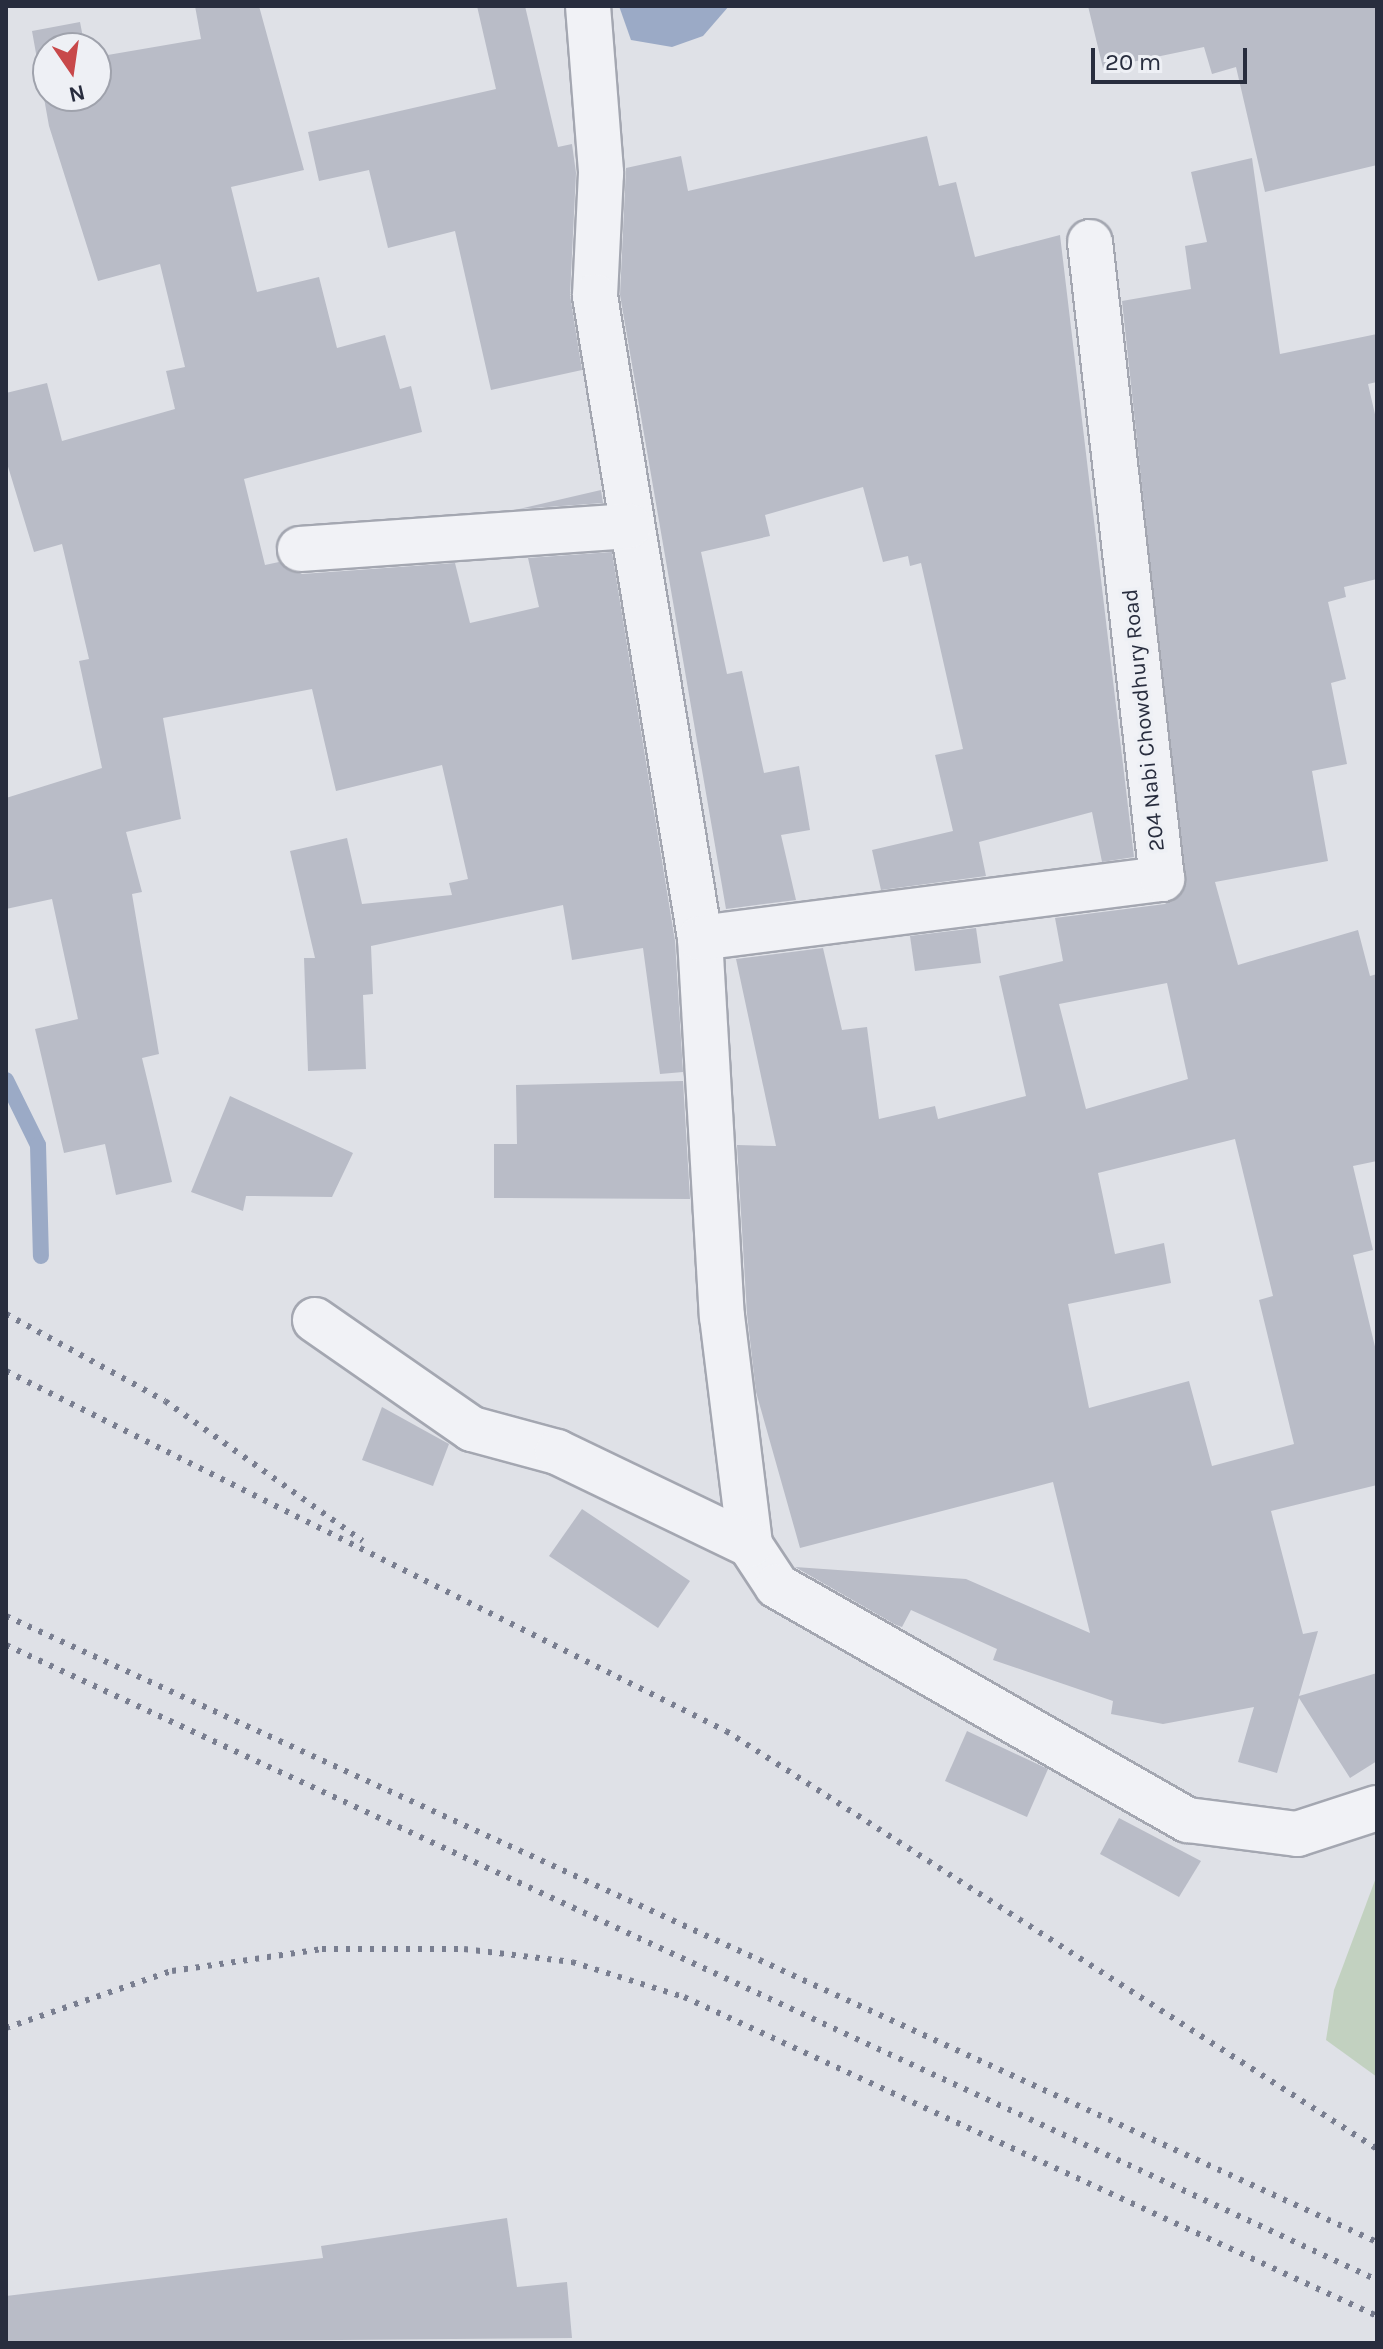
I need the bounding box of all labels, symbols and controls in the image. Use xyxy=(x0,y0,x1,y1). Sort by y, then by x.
north arrow xyxy=(32,32,112,112)
scale bar xyxy=(1095,32,1251,82)
text: 20 m xyxy=(1105,48,1161,76)
text: N xyxy=(66,79,88,108)
street label: 204 Nabi Chowdhury Road xyxy=(1117,587,1171,853)

